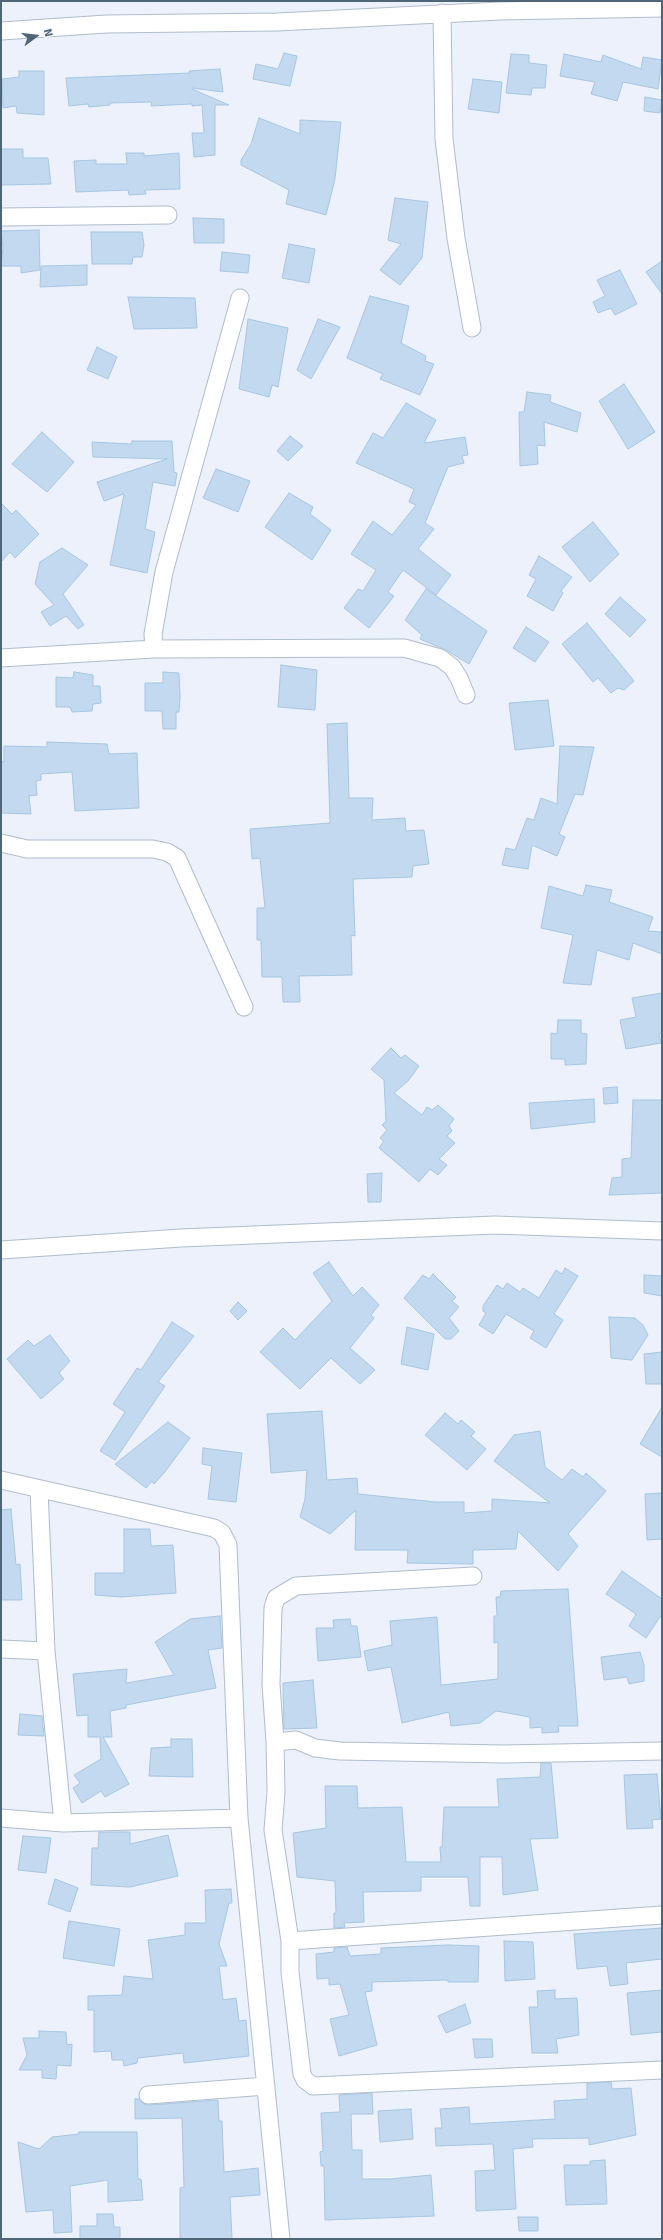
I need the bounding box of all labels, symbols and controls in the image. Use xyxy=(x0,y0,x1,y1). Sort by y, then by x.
north arrow xyxy=(16,16,56,56)
text: N xyxy=(41,27,55,38)

